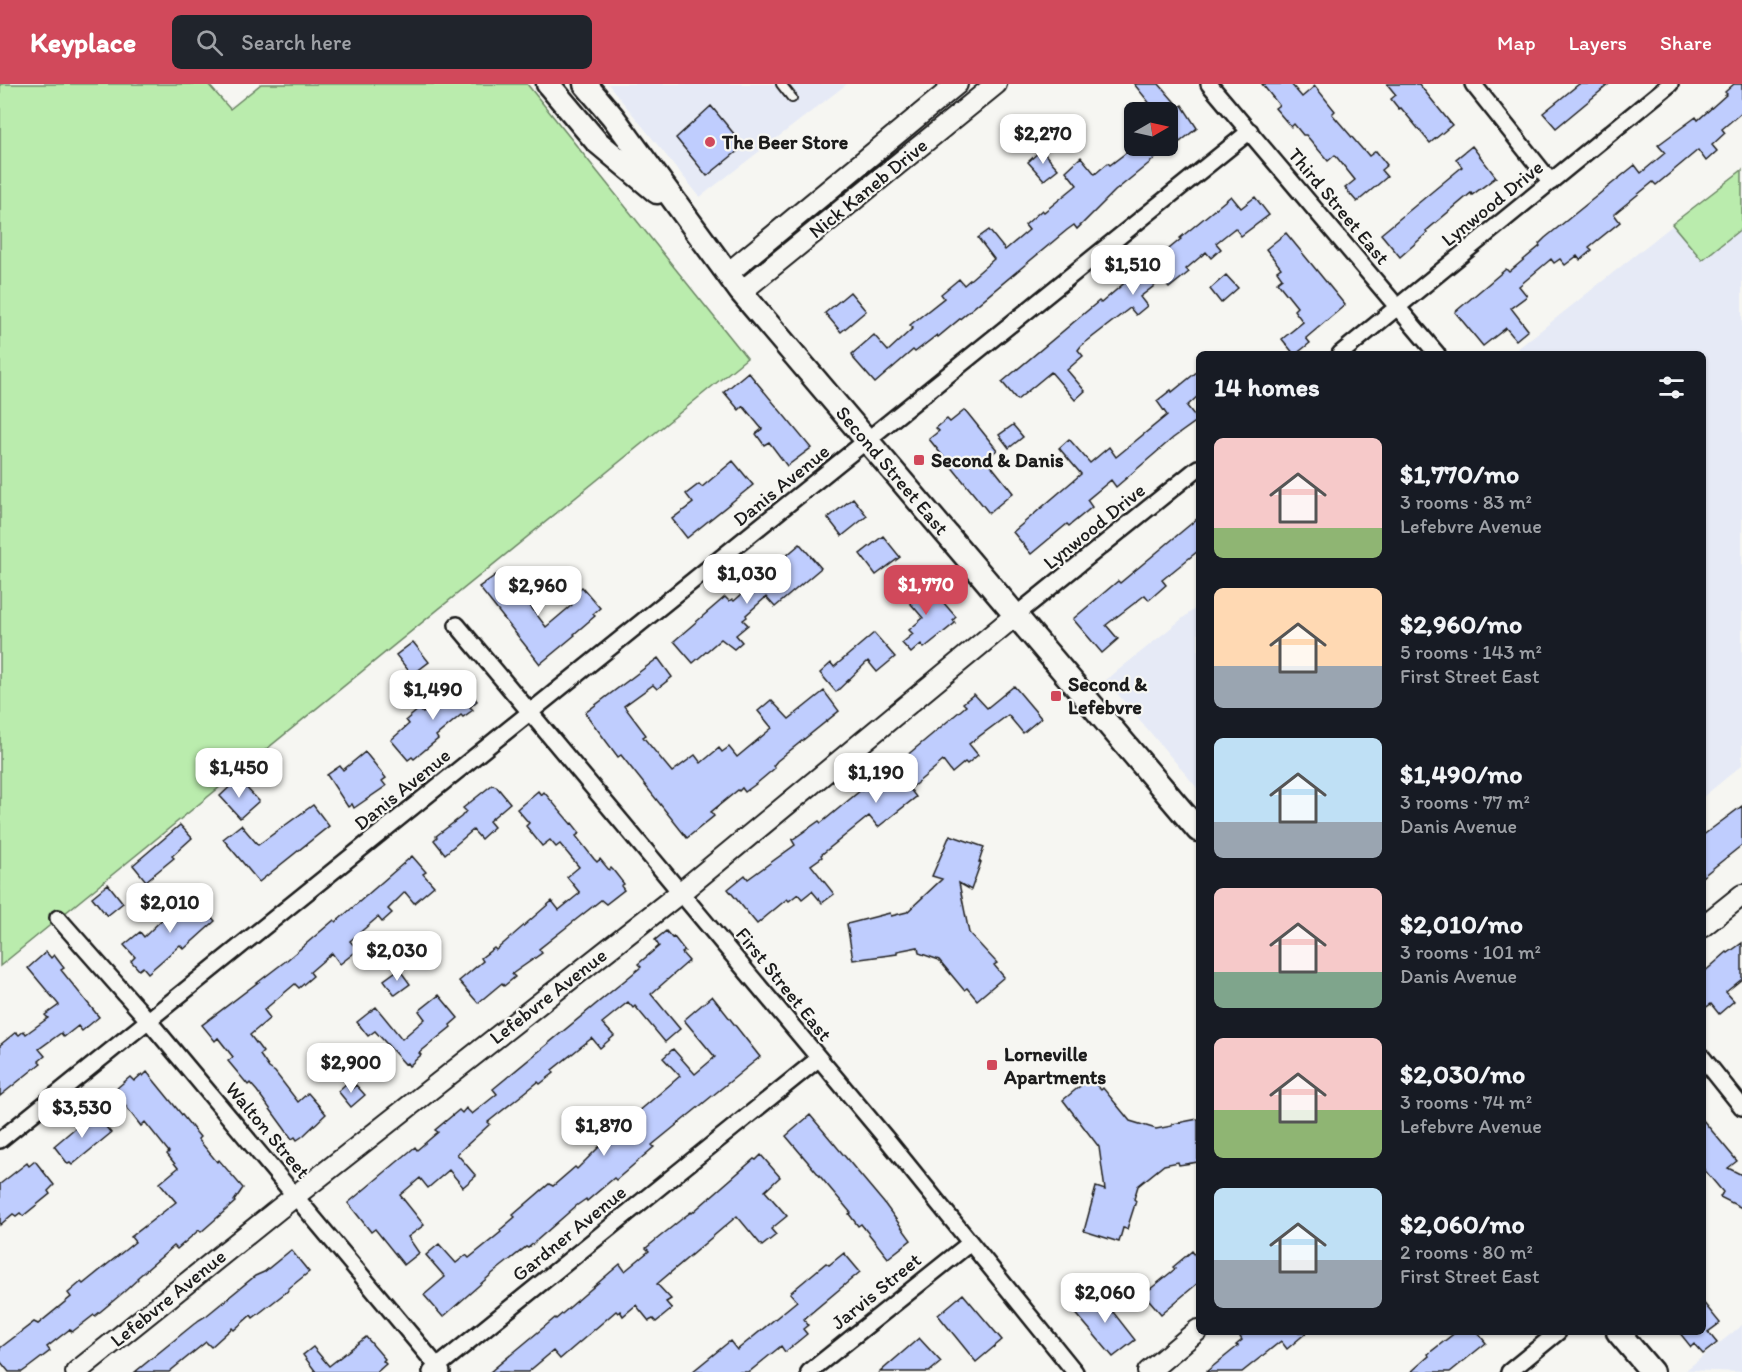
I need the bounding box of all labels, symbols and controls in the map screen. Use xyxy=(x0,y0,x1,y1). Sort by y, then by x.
search box xyxy=(172,15,592,69)
text: Keyplace xyxy=(30,25,136,59)
icon: search xyxy=(193,26,226,59)
text: Search here xyxy=(241,29,352,56)
text: Map xyxy=(1497,30,1536,55)
text: Layers xyxy=(1569,30,1627,55)
text: Share xyxy=(1660,30,1712,55)
north arrow xyxy=(1124,102,1178,156)
map controls xyxy=(1124,102,1178,156)
pin: $2,270 xyxy=(994,114,1092,165)
text: $2,270 xyxy=(1014,121,1072,145)
place label: The Beer Store xyxy=(721,130,849,154)
street label: Nick Kaneb Drive xyxy=(804,133,932,243)
marker: The Beer Store xyxy=(703,135,717,149)
street label: Third Street East xyxy=(1283,143,1395,270)
street label: Lynwood Drive xyxy=(1436,155,1548,251)
pin: $1,510 xyxy=(1084,245,1182,296)
text: $1,510 xyxy=(1105,252,1161,276)
text: 14 homes xyxy=(1214,371,1320,403)
icon: filters xyxy=(1655,371,1688,404)
street label: Second Street East xyxy=(831,401,954,540)
street label: Danis Avenue xyxy=(728,439,834,531)
place label: Second & Danis xyxy=(931,448,1064,472)
marker: Second & Danis xyxy=(912,453,926,467)
text: $1,770/mo xyxy=(1400,458,1519,490)
icon: home xyxy=(1262,462,1334,534)
street label: Lynwood Drive xyxy=(1038,478,1150,574)
text: 3 rooms · 83 m² xyxy=(1400,490,1532,514)
text: Lefebvre Avenue xyxy=(1400,514,1542,538)
pin: $1,030 xyxy=(698,554,796,605)
text: $1,030 xyxy=(717,561,777,585)
pin: $1,770 xyxy=(877,565,975,616)
pin: $2,960 xyxy=(489,566,587,617)
text: $1,770 xyxy=(898,572,954,596)
text: $2,960 xyxy=(509,573,567,597)
text: $2,960/mo xyxy=(1400,608,1522,640)
icon: home xyxy=(1262,612,1334,684)
text: 5 rooms · 143 m² xyxy=(1400,640,1542,664)
text: First Street East xyxy=(1400,664,1539,688)
pin: $1,490 xyxy=(384,670,482,721)
place label: Second & Lefebvre xyxy=(1068,672,1147,719)
text: $1,490 xyxy=(404,677,462,701)
marker: Second & Lefebvre xyxy=(1049,689,1063,703)
street label: Danis Avenue xyxy=(349,743,455,835)
pin: $1,450 xyxy=(190,748,288,799)
pin: $1,190 xyxy=(827,753,925,804)
text: $1,450 xyxy=(210,755,269,779)
text: $1,490/mo xyxy=(1400,758,1523,790)
text: $1,190 xyxy=(848,760,904,784)
icon: home xyxy=(1262,762,1334,834)
text: 3 rooms · 77 m² xyxy=(1400,790,1530,814)
text: Danis Avenue xyxy=(1400,814,1517,838)
pin: $2,010 xyxy=(121,883,219,934)
text: $2,010 xyxy=(140,890,200,914)
text: $2,010/mo xyxy=(1400,908,1523,940)
icon: home xyxy=(1262,912,1334,984)
street label: First Street East xyxy=(731,922,838,1046)
pin: $2,030 xyxy=(348,931,446,982)
text: $2,030 xyxy=(367,938,427,962)
text: 3 rooms · 101 m² xyxy=(1400,940,1541,964)
street label: Lefebvre Avenue xyxy=(485,943,611,1049)
text: Danis Avenue xyxy=(1400,964,1517,988)
place label: Lorneville Apartments xyxy=(1003,1042,1106,1090)
pin: $2,900 xyxy=(302,1043,400,1094)
text: $2,900 xyxy=(321,1050,381,1074)
marker: Lorneville Apartments xyxy=(985,1058,999,1072)
text: $2,030/mo xyxy=(1400,1058,1525,1090)
icon: home xyxy=(1262,1062,1334,1134)
street label: Walton Street xyxy=(221,1077,315,1183)
pin: $3,530 xyxy=(33,1088,131,1139)
text: 3 rooms · 74 m² xyxy=(1400,1090,1532,1114)
text: $3,530 xyxy=(52,1095,112,1119)
pin: $1,870 xyxy=(555,1106,653,1157)
text: $1,870 xyxy=(575,1113,633,1137)
text: Lefebvre Avenue xyxy=(1400,1114,1542,1138)
street label: Gardner Avenue xyxy=(507,1180,631,1286)
text: $2,060/mo xyxy=(1400,1208,1525,1240)
icon: home xyxy=(1262,1212,1334,1284)
text: 2 rooms · 80 m² xyxy=(1400,1240,1533,1264)
street label: Lefebvre Avenue xyxy=(105,1244,231,1352)
street label: Jarvis Street xyxy=(826,1248,926,1334)
text: First Street East xyxy=(1400,1264,1539,1288)
pin: $2,060 xyxy=(1056,1273,1154,1324)
text: $2,060 xyxy=(1075,1280,1135,1304)

